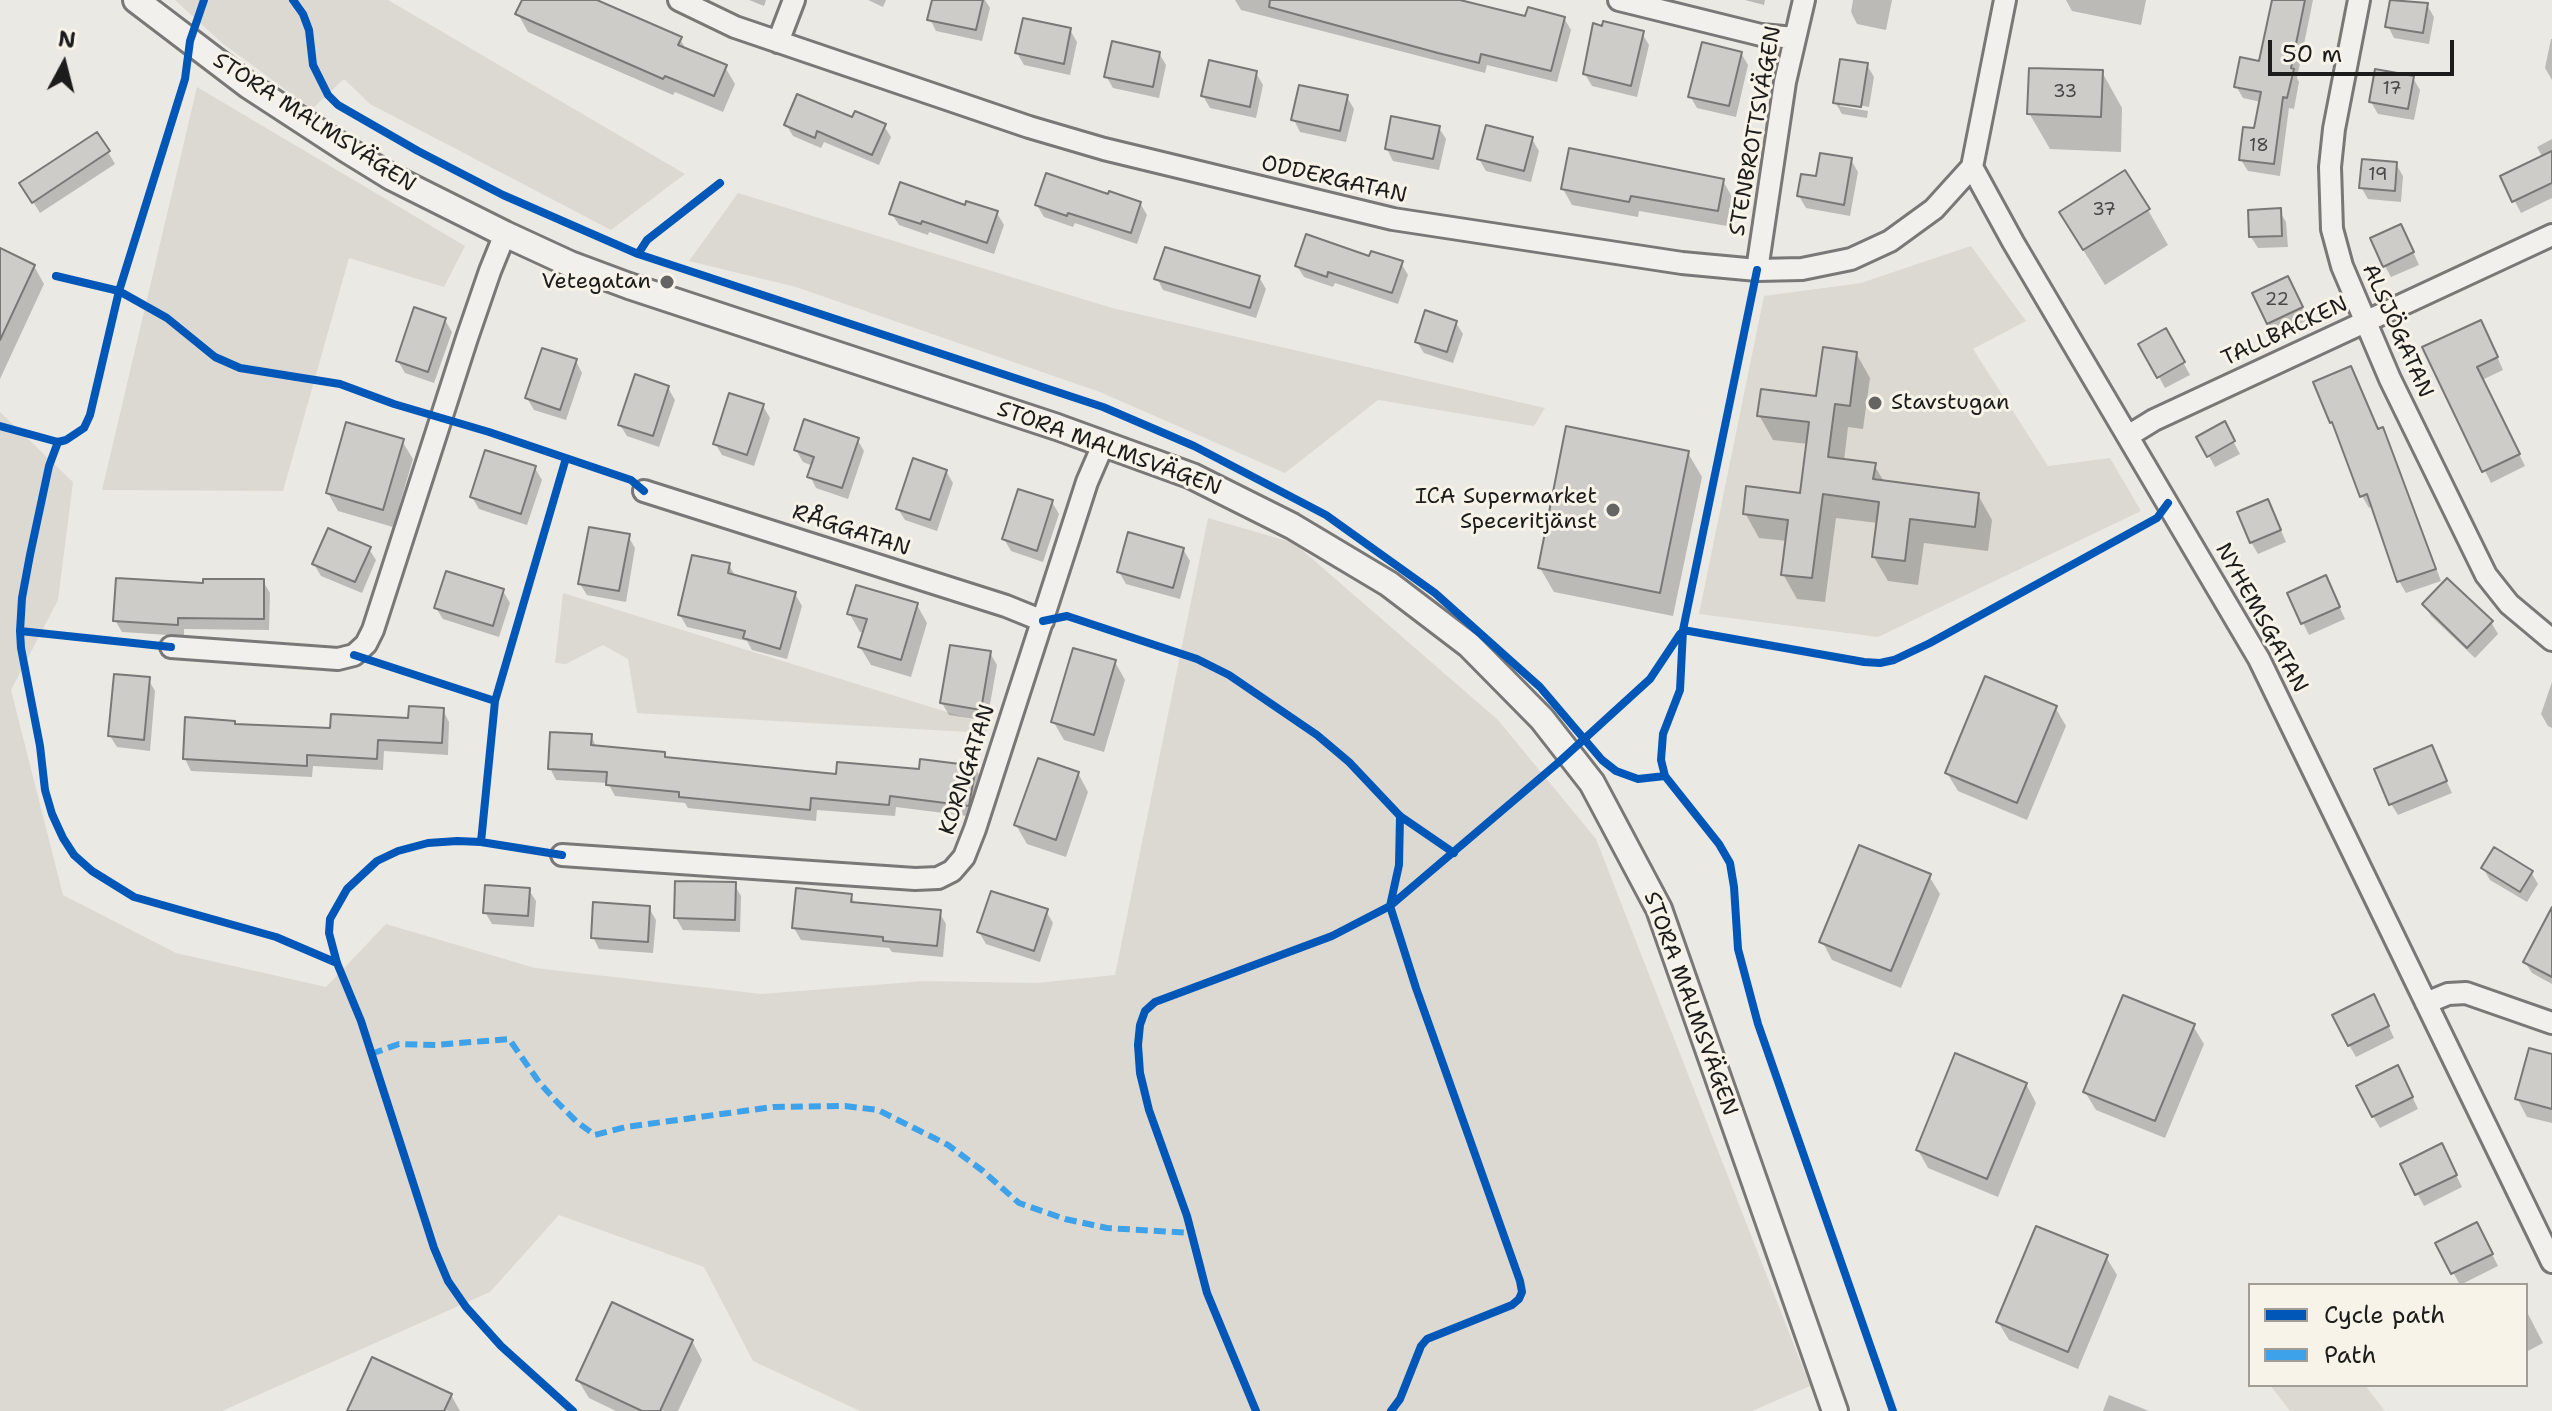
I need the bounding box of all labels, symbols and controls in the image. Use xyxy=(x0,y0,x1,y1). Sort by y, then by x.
north arrow xyxy=(24,24,104,104)
text: N xyxy=(57,24,77,55)
street label: STENBROTTSVÄGEN xyxy=(1725,24,1787,238)
scale bar xyxy=(2272,24,2458,74)
text: 50 m xyxy=(2282,38,2342,70)
street label: STORA MALMSVÄGEN xyxy=(208,47,420,199)
house number: 17 xyxy=(2382,78,2402,100)
house number: 33 xyxy=(2053,81,2077,103)
house number: 18 xyxy=(2249,135,2269,157)
street label: ODDERGATAN xyxy=(1259,150,1409,210)
house number: 19 xyxy=(2368,164,2388,186)
house number: 37 xyxy=(2092,199,2116,221)
street label: ALSJÖGATAN xyxy=(2356,260,2438,402)
place label: Vetegatan xyxy=(541,269,651,295)
marker: Vetegatan xyxy=(658,273,676,291)
house number: 22 xyxy=(2265,289,2289,311)
street label: TALLBACKEN xyxy=(2218,291,2352,373)
place label: Stavstugan xyxy=(1891,390,2010,416)
marker: Stavstugan xyxy=(1866,394,1884,412)
street label: STORA MALMSVÄGEN xyxy=(993,396,1225,502)
place label: ICA Supermarket Speceritjänst xyxy=(1415,484,1597,536)
street label: RÅGGATAN xyxy=(789,500,913,562)
marker: ICA Supermarket Speceritjänst xyxy=(1604,501,1622,519)
street label: NYHEMSGATAN xyxy=(2209,539,2313,697)
street label: KORNGATAN xyxy=(934,701,1002,839)
street label: STORA MALMSVÄGEN xyxy=(1637,888,1743,1120)
legend xyxy=(2248,1283,2528,1387)
text: Cycle path xyxy=(2324,1299,2445,1331)
text: Path xyxy=(2324,1339,2376,1371)

